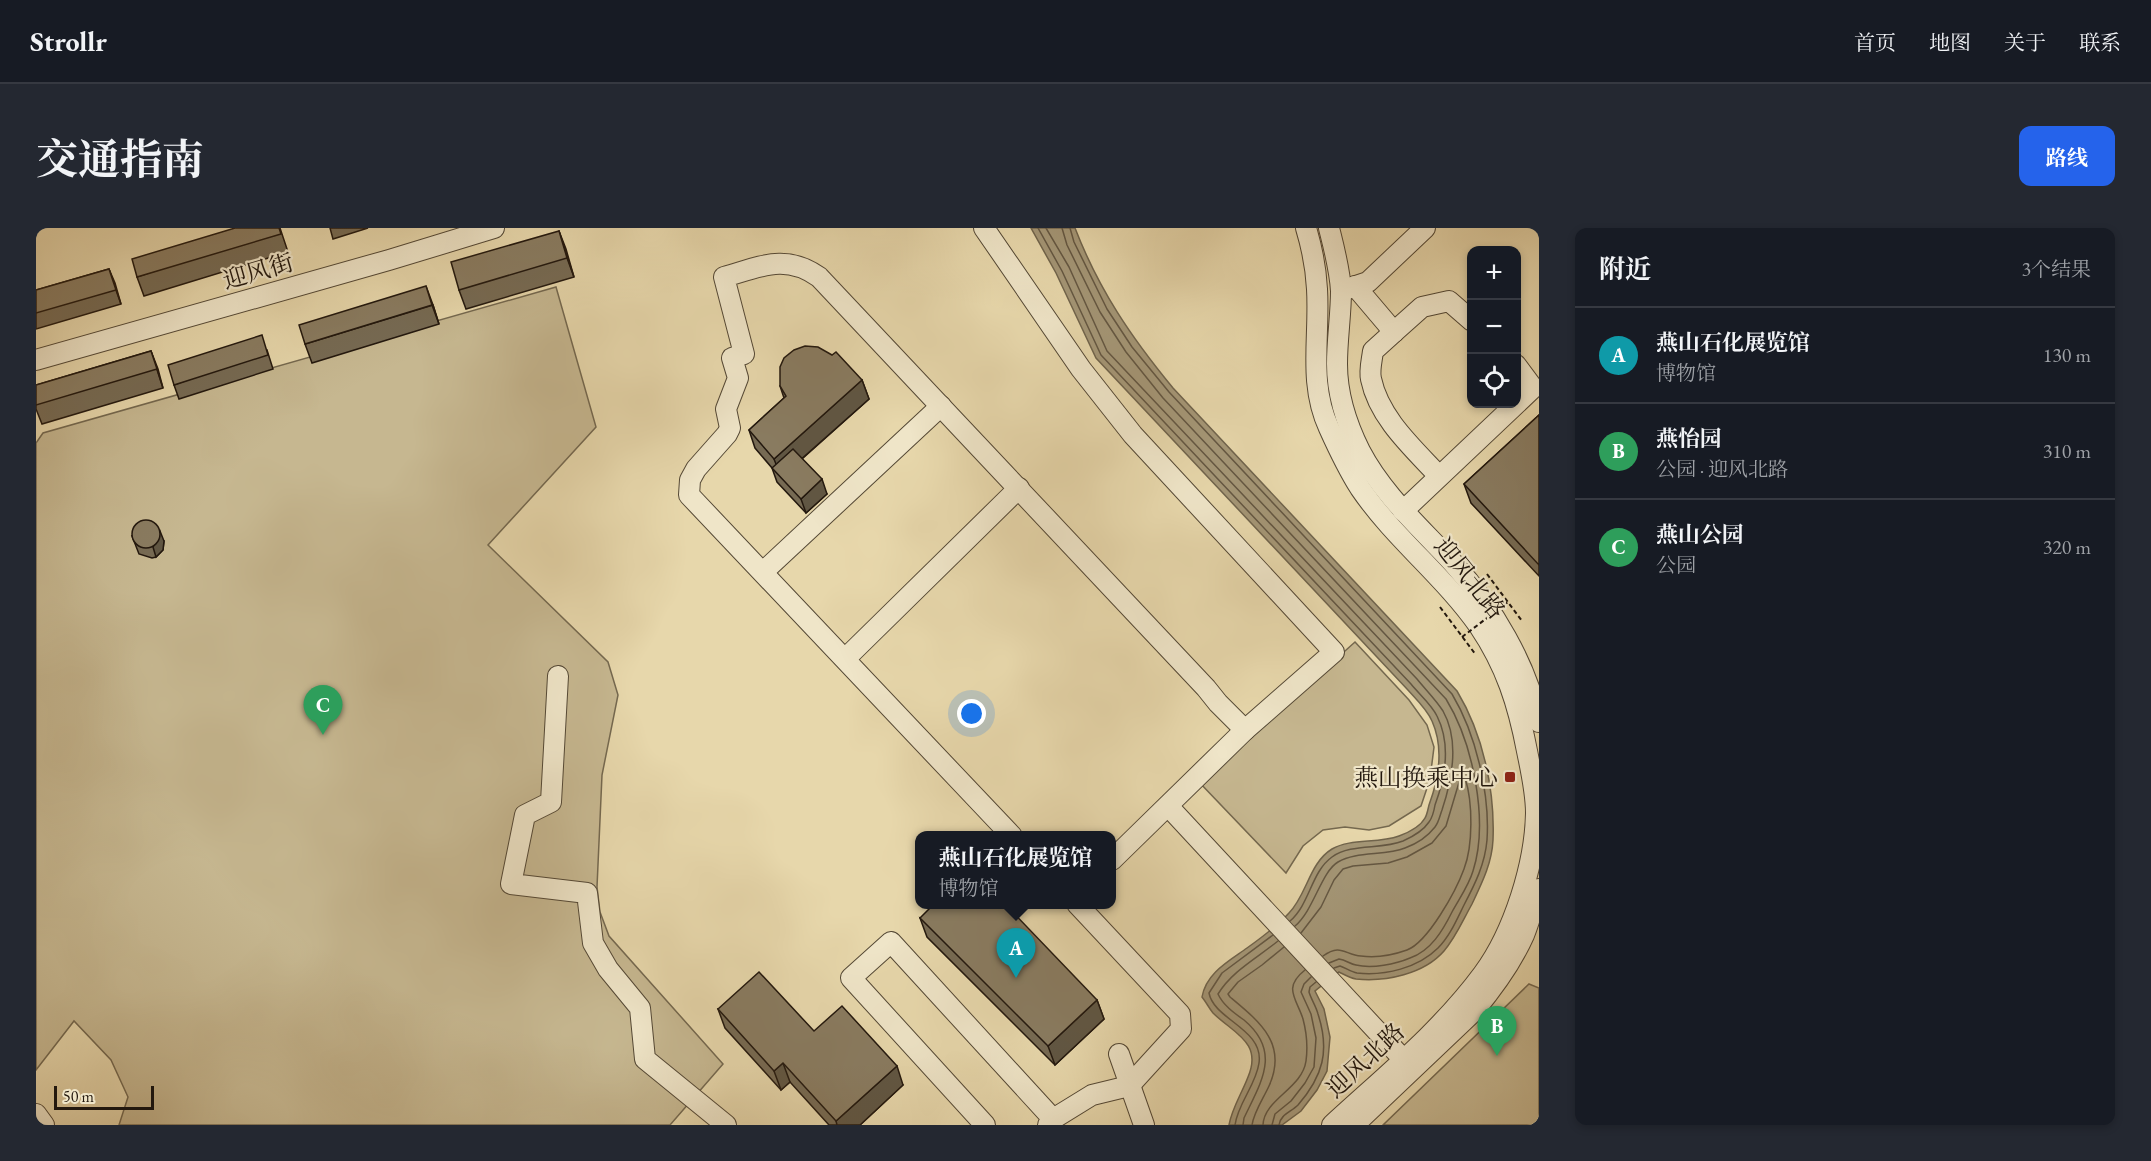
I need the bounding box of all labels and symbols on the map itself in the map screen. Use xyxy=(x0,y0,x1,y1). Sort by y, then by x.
street label: 迎风街 xyxy=(219,246,297,296)
street label: 迎风北路 xyxy=(1428,531,1512,625)
pin: C xyxy=(304,686,342,735)
your location xyxy=(957,699,986,728)
place label: 燕山换乘中心 xyxy=(1354,762,1498,793)
marker: 燕山换乘中心 xyxy=(1503,770,1517,784)
pin: A xyxy=(996,928,1036,978)
pin: B xyxy=(1478,1006,1516,1056)
street label: 迎风北路 xyxy=(1319,1016,1411,1104)
scale bar xyxy=(54,1083,154,1110)

